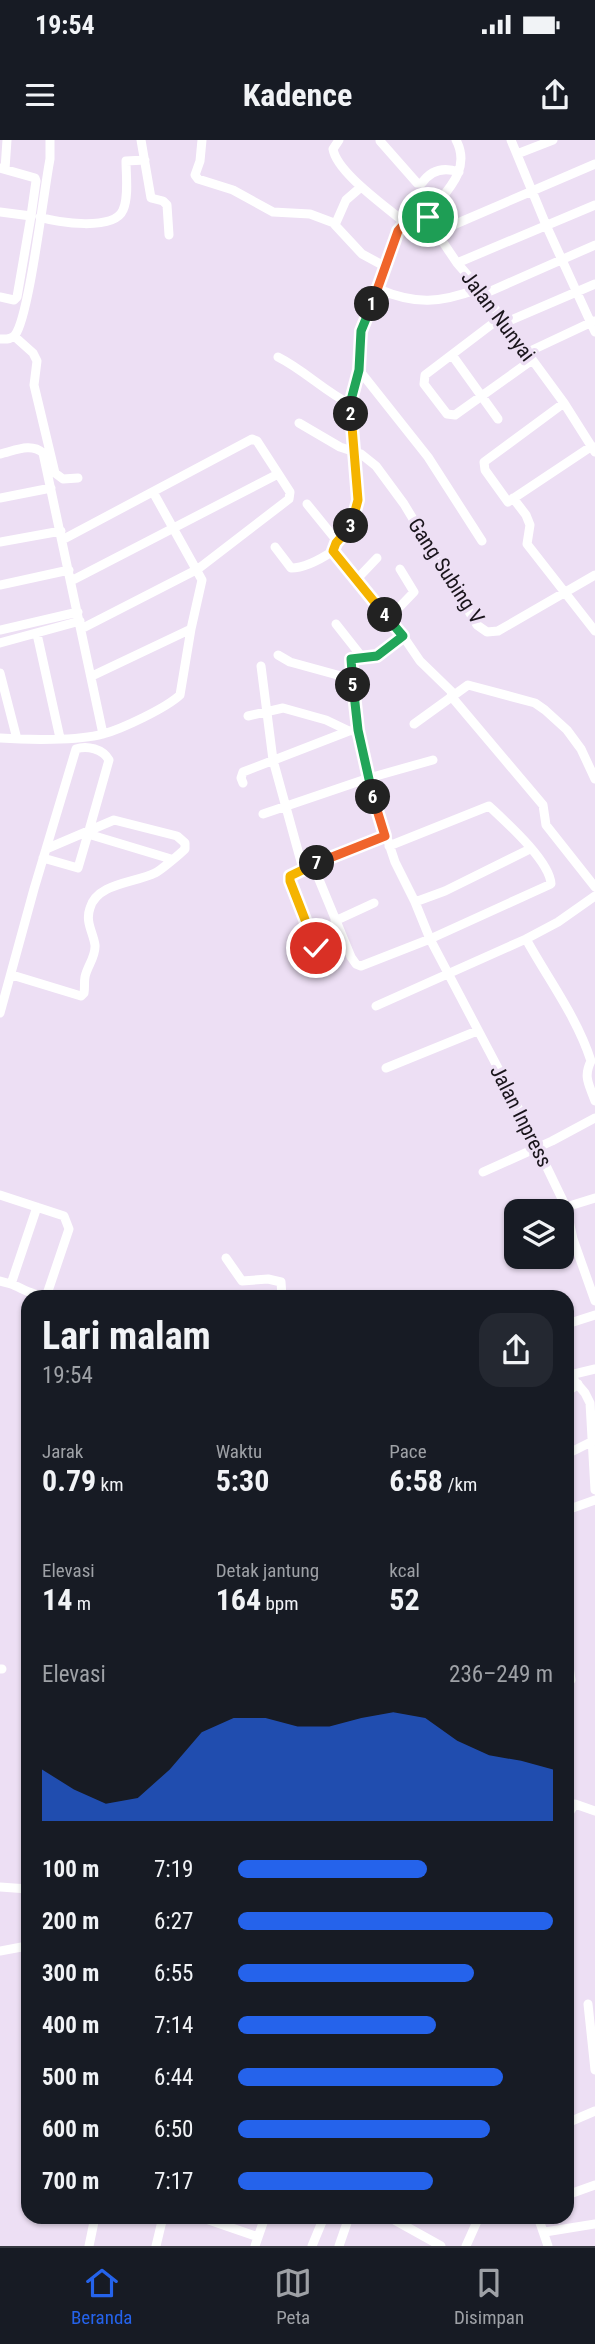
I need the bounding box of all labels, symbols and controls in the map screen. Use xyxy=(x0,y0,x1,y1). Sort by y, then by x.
text: 19:54 xyxy=(35,10,95,40)
icon: menu xyxy=(21,76,59,114)
text: Kadence xyxy=(243,76,352,114)
icon: share xyxy=(536,76,574,114)
pin xyxy=(398,187,458,247)
icon: arrive xyxy=(409,198,447,236)
street label: Jalan Nunyai xyxy=(456,266,540,366)
pin: 1 xyxy=(354,286,390,322)
text: 1 xyxy=(367,292,376,315)
pin: 2 xyxy=(334,396,368,432)
text: 2 xyxy=(346,402,355,425)
pin: 3 xyxy=(334,508,368,544)
text: 3 xyxy=(346,514,355,537)
street label: Gang Subing V xyxy=(403,514,489,629)
pin: 4 xyxy=(368,598,402,632)
text: 4 xyxy=(380,603,389,626)
pin: 5 xyxy=(336,668,370,702)
text: 5 xyxy=(348,673,357,696)
pin: 6 xyxy=(356,780,390,814)
text: 6 xyxy=(368,785,377,808)
pin: 7 xyxy=(300,846,334,880)
text: 7 xyxy=(312,851,321,874)
pin xyxy=(286,918,346,978)
icon: check xyxy=(297,929,335,967)
street label: Jalan Inpress xyxy=(485,1061,557,1171)
map controls xyxy=(504,1199,574,1269)
button: layers xyxy=(504,1199,574,1269)
button: share xyxy=(479,1313,553,1387)
text: Lari malam xyxy=(42,1314,211,1358)
text: 19:54 xyxy=(42,1362,93,1389)
text: Jarak xyxy=(42,1440,83,1463)
text: Waktu xyxy=(216,1440,262,1463)
text: Pace xyxy=(389,1440,427,1463)
text: 0.79 xyxy=(42,1463,96,1498)
text: 5:30 xyxy=(216,1463,269,1498)
text: 6:58 xyxy=(389,1463,443,1498)
text: km xyxy=(96,1473,123,1496)
text: /km xyxy=(443,1473,477,1496)
text: Elevasi xyxy=(42,1559,95,1582)
text: Detak jantung xyxy=(216,1559,319,1582)
text: kcal xyxy=(389,1559,420,1582)
text: 14 xyxy=(42,1582,72,1617)
text: 164 xyxy=(216,1582,261,1617)
text: 52 xyxy=(389,1582,420,1617)
text: m xyxy=(72,1592,91,1615)
text: bpm xyxy=(261,1592,299,1615)
text: Elevasi xyxy=(42,1661,106,1688)
text: 236–249 m xyxy=(449,1661,553,1688)
text: 100 m xyxy=(42,1856,99,1883)
text: 7:19 xyxy=(154,1856,193,1883)
text: 200 m xyxy=(42,1908,99,1935)
text: 6:27 xyxy=(154,1908,193,1935)
text: 300 m xyxy=(42,1960,99,1987)
text: 6:55 xyxy=(154,1960,193,1987)
text: 400 m xyxy=(42,2012,99,2039)
text: 7:14 xyxy=(154,2012,193,2039)
text: 500 m xyxy=(42,2064,99,2091)
text: 6:44 xyxy=(154,2064,193,2091)
text: 600 m xyxy=(42,2116,99,2143)
text: 6:50 xyxy=(154,2116,193,2143)
text: 700 m xyxy=(42,2168,99,2195)
text: 7:17 xyxy=(154,2168,193,2195)
tab: Beranda xyxy=(71,2264,132,2329)
tab: Peta xyxy=(274,2264,312,2329)
tab: Disimpan xyxy=(454,2264,524,2329)

